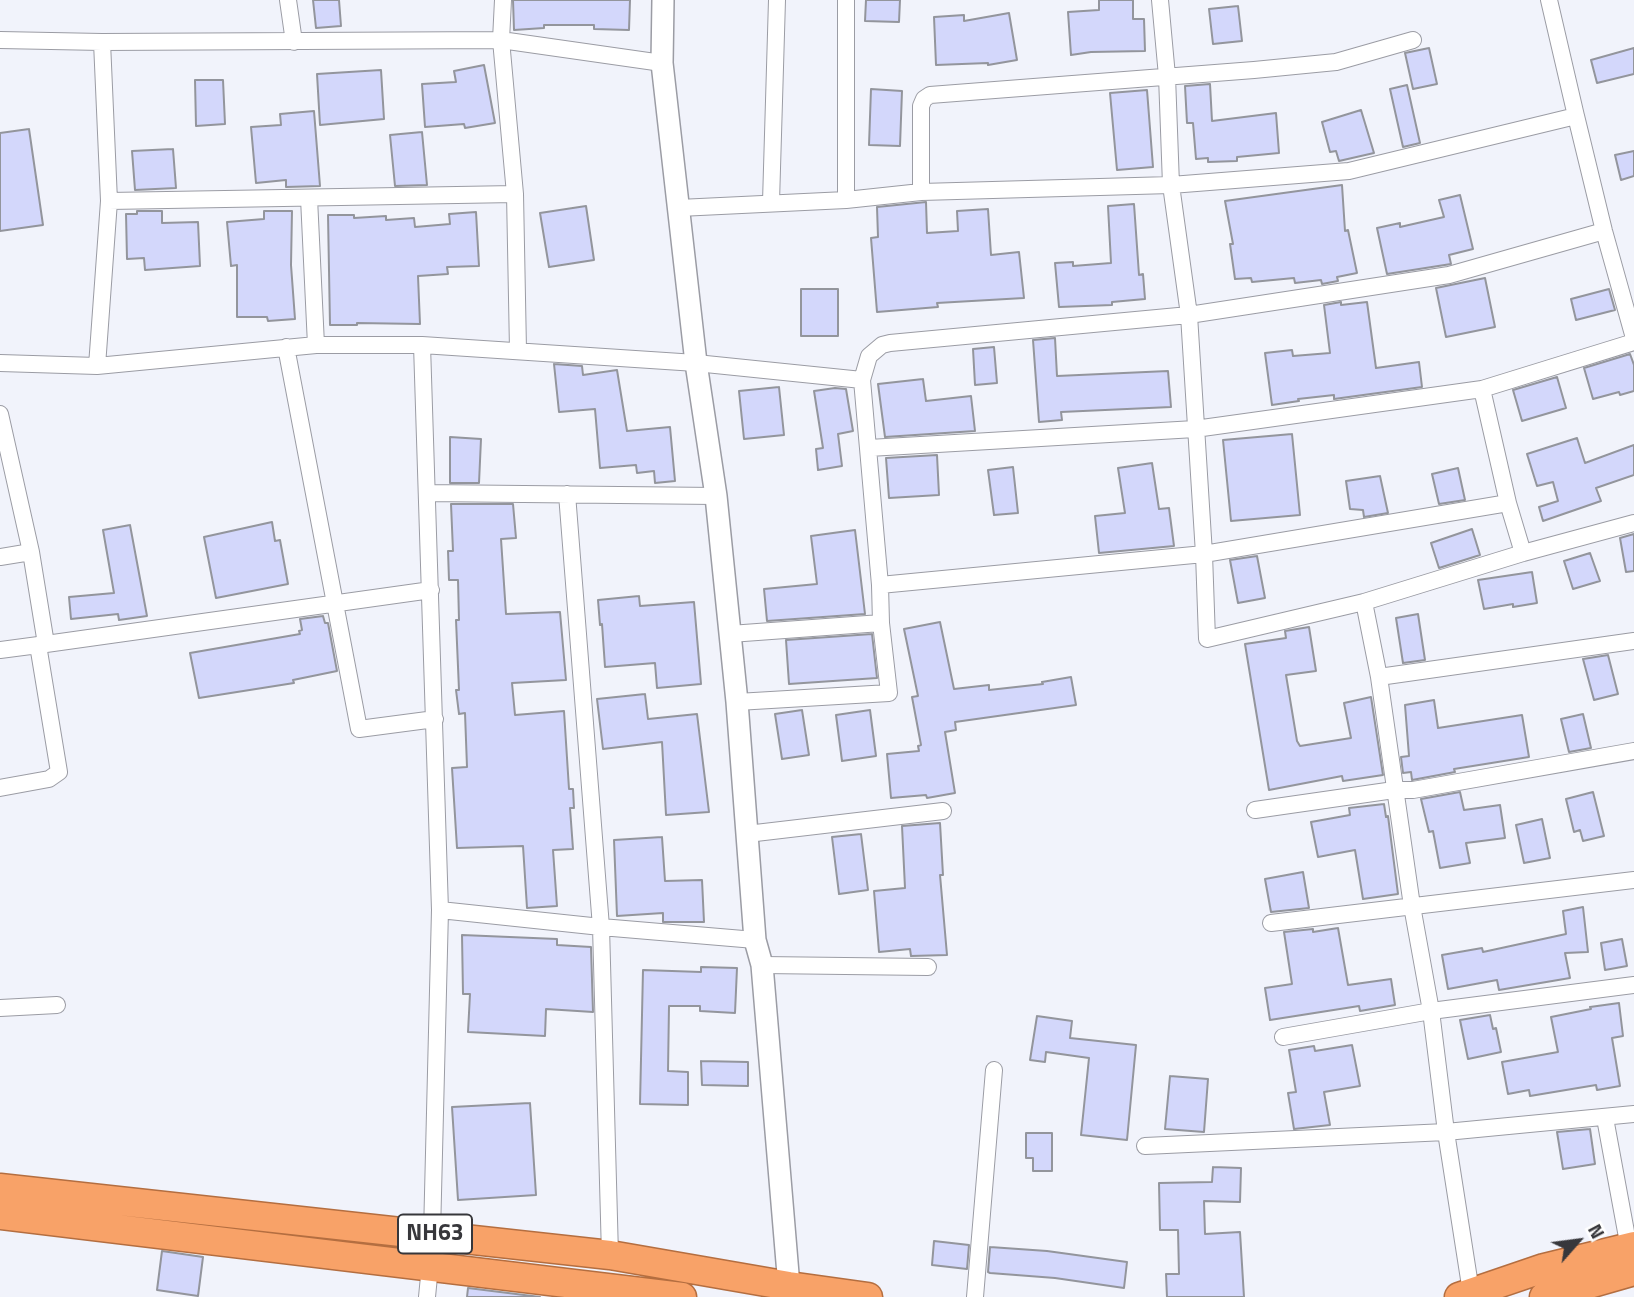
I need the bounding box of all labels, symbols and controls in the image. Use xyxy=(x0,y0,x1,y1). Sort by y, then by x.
north arrow xyxy=(1543,1206,1613,1276)
road number: NH63 xyxy=(398,1214,472,1254)
text: N xyxy=(1581,1218,1613,1244)

